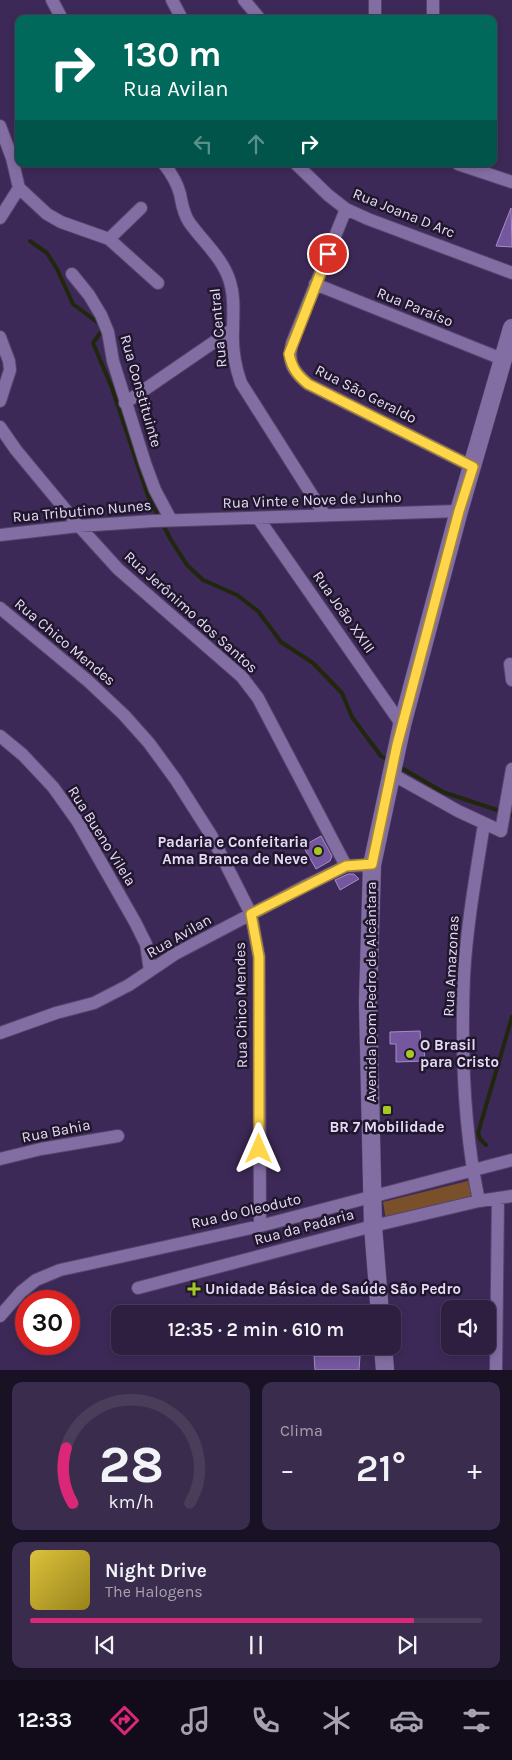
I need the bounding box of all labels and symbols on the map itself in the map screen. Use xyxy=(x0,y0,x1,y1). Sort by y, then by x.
street label: Rua Joana D Arc xyxy=(350,184,458,242)
pin xyxy=(307,233,349,275)
street label: Rua Paraíso xyxy=(374,284,456,330)
street label: Rua Central xyxy=(206,288,230,368)
street label: Rua Constituinte xyxy=(116,333,166,449)
street label: Rua São Geraldo xyxy=(312,361,420,427)
street label: Rua Vinte e Nove de Junho xyxy=(222,488,402,512)
street label: Rua Tributino Nunes xyxy=(12,496,152,526)
street label: Rua Jerônimo dos Santos xyxy=(121,547,261,677)
street label: Rua João XXIII xyxy=(309,567,379,657)
street label: Rua Chico Mendes xyxy=(11,595,119,689)
street label: Rua Bueno Vilela xyxy=(64,783,140,889)
place label: Padaria e Confeitaria Ama Branca de Neve xyxy=(157,833,308,868)
marker: Padaria e Confeitaria Ama Branca de Neve xyxy=(312,845,324,857)
street label: Avenida Dom Pedro de Alcântara xyxy=(362,881,380,1103)
street label: Rua Avilan xyxy=(143,910,215,962)
street label: Rua Amazonas xyxy=(439,915,463,1017)
street label: Rua Chico Mendes xyxy=(231,942,251,1068)
place label: O Brasil para Cristo xyxy=(420,1036,499,1071)
marker: O Brasil para Cristo xyxy=(404,1048,416,1060)
marker: BR 7 Mobilidade xyxy=(381,1104,393,1116)
street label: Rua Bahia xyxy=(20,1116,92,1146)
place label: BR 7 Mobilidade xyxy=(330,1118,444,1136)
position arrow xyxy=(232,1122,284,1174)
street label: Rua do Oleoduto xyxy=(189,1190,303,1232)
street label: Rua da Padaria xyxy=(252,1205,356,1249)
place label: Unidade Básica de Saúde São Pedro xyxy=(205,1280,461,1298)
marker: Unidade Básica de Saúde São Pedro xyxy=(187,1282,201,1296)
speed limit sign: 30 xyxy=(15,1290,80,1355)

